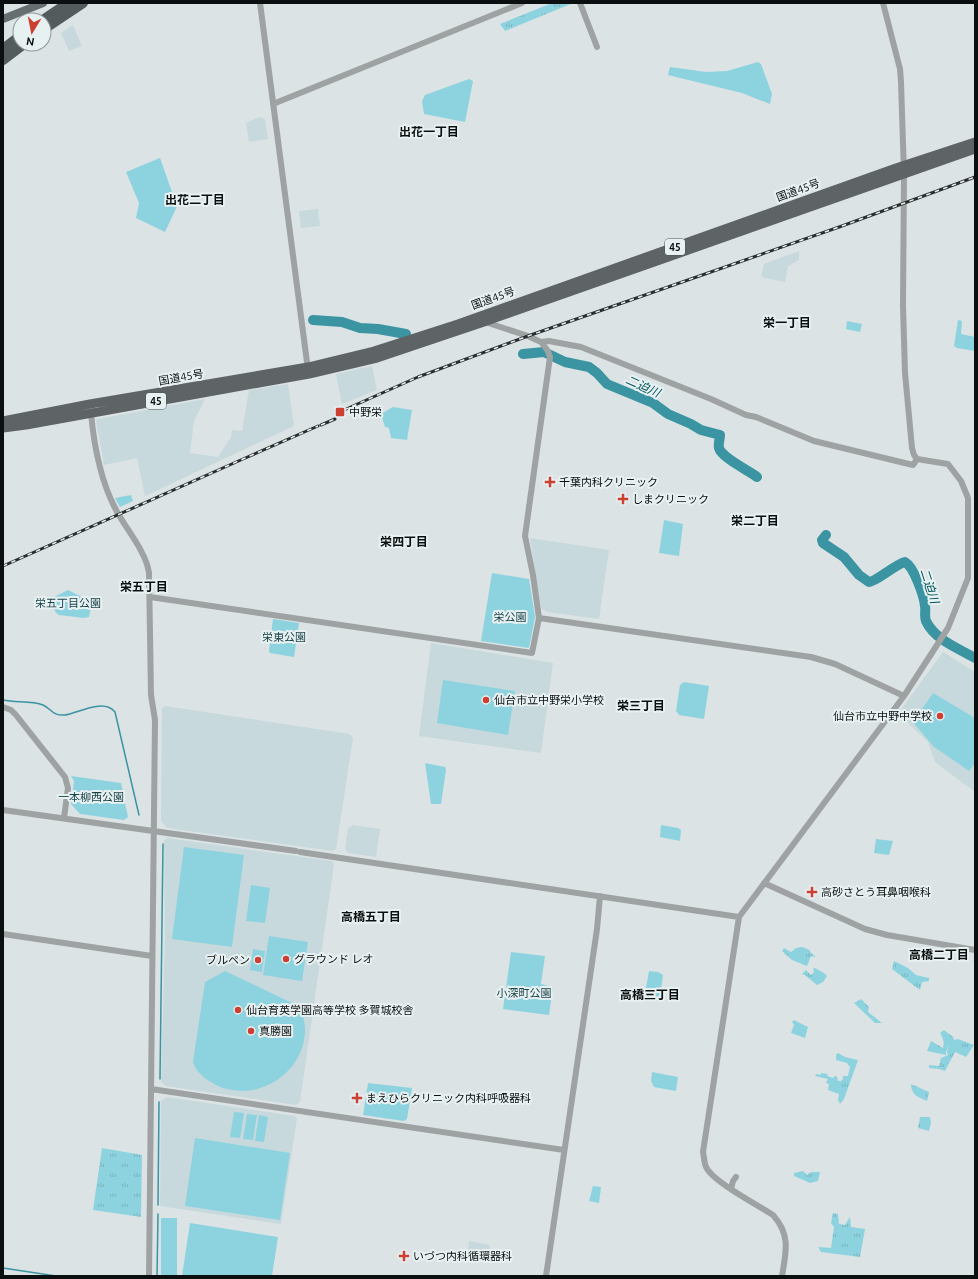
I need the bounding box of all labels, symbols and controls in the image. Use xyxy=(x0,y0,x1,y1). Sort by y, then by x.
north arrow xyxy=(12,12,52,52)
text: N xyxy=(25,35,35,48)
district label: 出花一丁目 xyxy=(399,125,459,138)
street label: 国道45号 xyxy=(775,177,821,203)
district label: 出花二丁目 xyxy=(165,193,225,206)
road number: 45 xyxy=(665,239,685,255)
street label: 国道45号 xyxy=(470,285,516,311)
district label: 栄一丁目 xyxy=(763,316,811,329)
street label: 国道45号 xyxy=(158,367,204,387)
water label: 二迫川 xyxy=(624,373,664,400)
road number: 45 xyxy=(146,393,166,409)
marker: 中野栄 xyxy=(334,406,346,418)
place label: 中野栄 xyxy=(349,406,382,418)
marker: 千葉内科クリニック xyxy=(544,476,556,488)
place label: 千葉内科クリニック xyxy=(559,476,658,488)
marker: しまクリニック xyxy=(617,493,629,505)
place label: しまクリニック xyxy=(632,493,709,505)
district label: 栄二丁目 xyxy=(731,514,779,527)
district label: 栄四丁目 xyxy=(380,535,428,548)
water label: 二迫川 xyxy=(918,567,942,607)
district label: 栄五丁目 xyxy=(120,580,168,593)
park label: 栄五丁目公園 xyxy=(35,597,101,609)
park label: 栄公園 xyxy=(494,611,527,623)
park label: 栄東公園 xyxy=(262,631,306,643)
place label: 仙台市立中野栄小学校 xyxy=(494,694,604,706)
marker: 仙台市立中野栄小学校 xyxy=(481,695,491,705)
district label: 栄三丁目 xyxy=(617,699,665,712)
place label: 仙台市立中野中学校 xyxy=(833,710,932,722)
marker: 仙台市立中野中学校 xyxy=(935,711,945,721)
park label: 一本柳西公園 xyxy=(58,791,124,803)
marker: 高砂さとう耳鼻咽喉科 xyxy=(806,886,818,898)
place label: 高砂さとう耳鼻咽喉科 xyxy=(821,886,931,898)
district label: 高橋五丁目 xyxy=(341,910,401,923)
district label: 高橋二丁目 xyxy=(909,948,969,961)
place label: グラウンド レオ xyxy=(294,953,374,965)
place label: ブルペン xyxy=(206,954,250,966)
marker: グラウンド レオ xyxy=(281,954,291,964)
marker: ブルペン xyxy=(253,955,263,965)
park label: 小深町公園 xyxy=(497,987,552,999)
district label: 高橋三丁目 xyxy=(620,988,680,1001)
place label: 仙台育英学園高等学校 多賀城校舎 xyxy=(246,1004,414,1016)
marker: 仙台育英学園高等学校 多賀城校舎 xyxy=(233,1005,243,1015)
place label: 真勝園 xyxy=(259,1025,292,1037)
marker: 真勝園 xyxy=(246,1026,256,1036)
marker: まえひらクリニック内科呼吸器科 xyxy=(351,1092,363,1104)
place label: まえひらクリニック内科呼吸器科 xyxy=(366,1092,531,1104)
marker: いづつ内科循環器科 xyxy=(398,1250,410,1262)
place label: いづつ内科循環器科 xyxy=(413,1250,512,1262)

